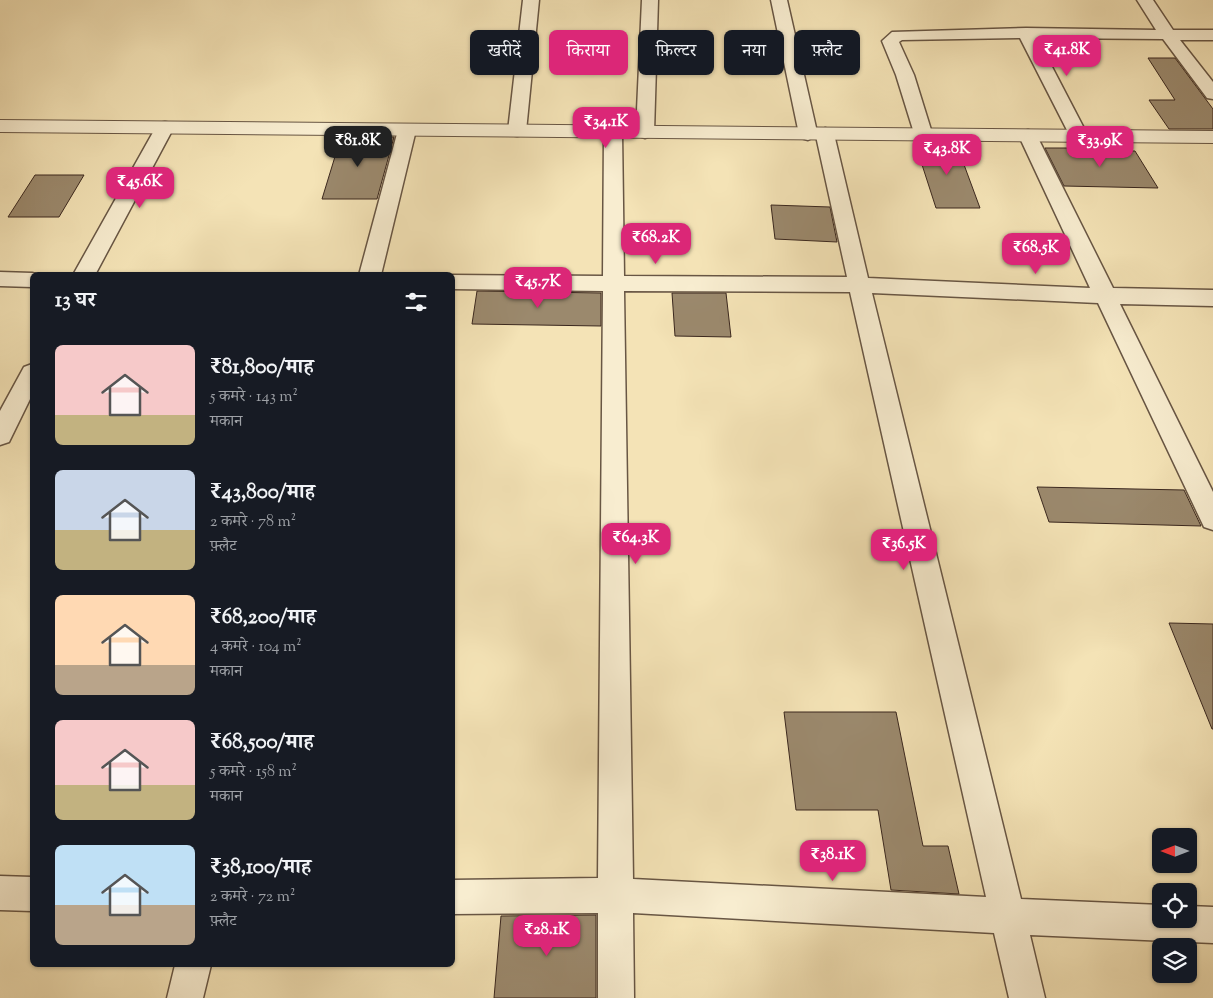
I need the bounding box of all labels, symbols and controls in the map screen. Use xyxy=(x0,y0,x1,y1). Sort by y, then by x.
chip: खरीदें xyxy=(470,30,539,75)
chip: किराया xyxy=(549,30,628,75)
chip: फ़िल्टर xyxy=(638,30,714,75)
chip: नया xyxy=(724,30,784,75)
chip: फ़्लैट xyxy=(794,30,860,75)
pin: ₹41.8K xyxy=(1026,34,1108,77)
text: ₹41.8K xyxy=(1044,39,1090,62)
pin: ₹34.1K xyxy=(565,106,647,149)
text: ₹34.1K xyxy=(584,111,628,134)
pin: ₹81.8K xyxy=(317,126,399,168)
pin: ₹33.9K xyxy=(1059,126,1141,168)
text: ₹81.8K xyxy=(335,130,381,153)
text: ₹33.9K xyxy=(1077,130,1123,153)
pin: ₹43.8K xyxy=(906,134,988,176)
text: ₹43.8K xyxy=(923,138,971,161)
pin: ₹45.6K xyxy=(99,166,181,209)
text: ₹45.6K xyxy=(117,171,163,194)
pin: ₹68.2K xyxy=(615,222,697,265)
text: ₹68.2K xyxy=(632,227,680,250)
pin: ₹68.5K xyxy=(995,232,1077,275)
text: ₹68.5K xyxy=(1013,237,1059,260)
pin: ₹45.7K xyxy=(497,266,579,309)
text: ₹45.7K xyxy=(515,271,561,294)
text: 13 घर xyxy=(55,286,96,316)
icon: filters xyxy=(402,288,430,316)
text: ₹81,800/माह xyxy=(210,353,314,383)
icon: home xyxy=(95,365,155,425)
text: 5 कमरे · 143 m² xyxy=(210,386,298,409)
text: मकान xyxy=(210,411,242,434)
text: ₹43,800/माह xyxy=(210,478,315,508)
icon: home xyxy=(95,490,155,550)
text: 2 कमरे · 78 m² xyxy=(210,511,296,534)
pin: ₹64.3K xyxy=(595,522,677,565)
text: ₹64.3K xyxy=(613,527,659,550)
pin: ₹36.5K xyxy=(863,528,945,571)
text: ₹36.5K xyxy=(882,533,926,556)
text: फ़्लैट xyxy=(210,536,237,559)
text: ₹68,200/माह xyxy=(210,603,316,633)
icon: home xyxy=(95,615,155,675)
text: 4 कमरे · 104 m² xyxy=(210,636,302,659)
text: मकान xyxy=(210,661,242,684)
text: ₹68,500/माह xyxy=(210,728,314,758)
icon: home xyxy=(95,740,155,800)
text: 5 कमरे · 158 m² xyxy=(210,761,297,784)
text: मकान xyxy=(210,786,242,809)
north arrow xyxy=(1152,828,1198,872)
map controls xyxy=(1152,828,1197,983)
pin: ₹38.1K xyxy=(792,840,874,882)
text: ₹38.1K xyxy=(811,844,855,867)
text: ₹38,100/माह xyxy=(210,853,311,883)
icon: home xyxy=(95,865,155,925)
button: locate xyxy=(1152,883,1197,928)
text: 2 कमरे · 72 m² xyxy=(210,886,295,909)
text: फ़्लैट xyxy=(210,911,237,934)
pin: ₹28.1K xyxy=(506,914,588,957)
text: ₹28.1K xyxy=(524,919,570,942)
button: layers xyxy=(1152,938,1197,983)

